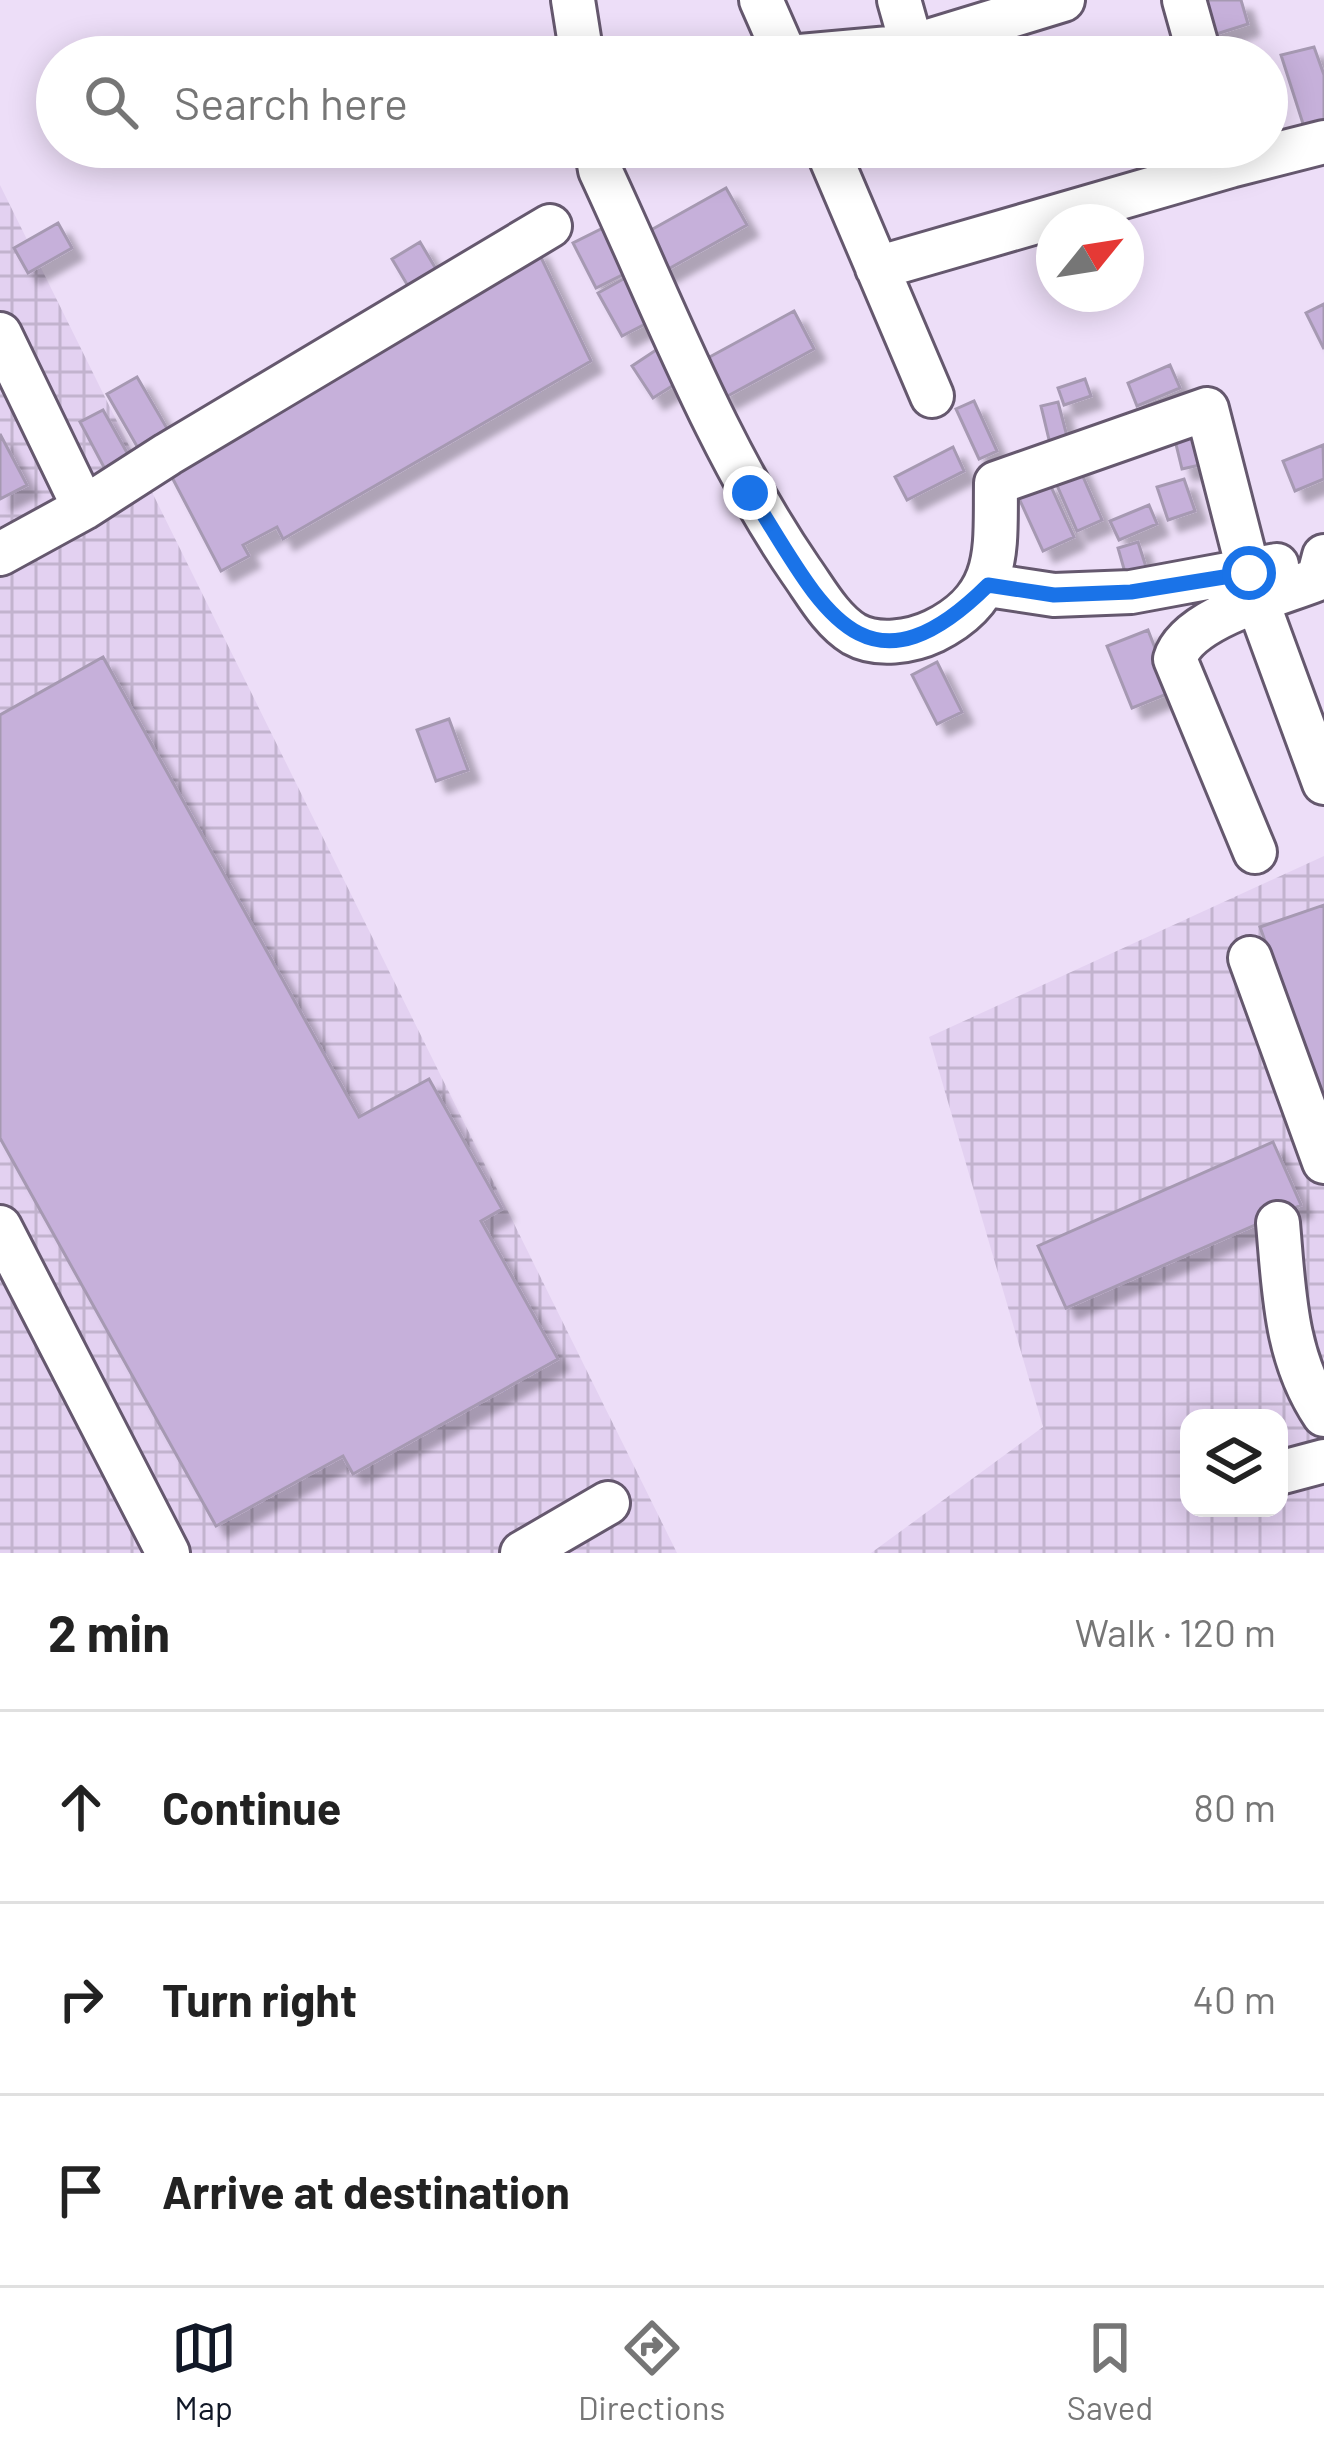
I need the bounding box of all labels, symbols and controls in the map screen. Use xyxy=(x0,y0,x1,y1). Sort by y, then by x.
search box xyxy=(36,36,1288,168)
icon: search xyxy=(78,69,144,135)
text: Search here xyxy=(174,75,408,129)
north arrow xyxy=(1036,204,1144,312)
route end xyxy=(723,466,777,520)
route start xyxy=(1222,546,1276,600)
map controls xyxy=(1180,1409,1288,1517)
button: layers xyxy=(1180,1409,1288,1517)
text: 2 min xyxy=(48,1601,170,1662)
text: Walk · 120 m xyxy=(1075,1608,1276,1655)
icon: ahead xyxy=(48,1774,114,1840)
text: Continue xyxy=(162,1780,341,1834)
text: 80 m xyxy=(1194,1783,1276,1830)
icon: right xyxy=(48,1966,114,2032)
text: Turn right xyxy=(162,1972,357,2026)
text: 40 m xyxy=(1192,1975,1276,2022)
icon: arrive xyxy=(48,2158,114,2224)
text: Arrive at destination xyxy=(162,2164,570,2218)
tab: Map xyxy=(171,2315,237,2427)
tab: Directions xyxy=(578,2315,725,2427)
tab: Saved xyxy=(1067,2315,1153,2427)

